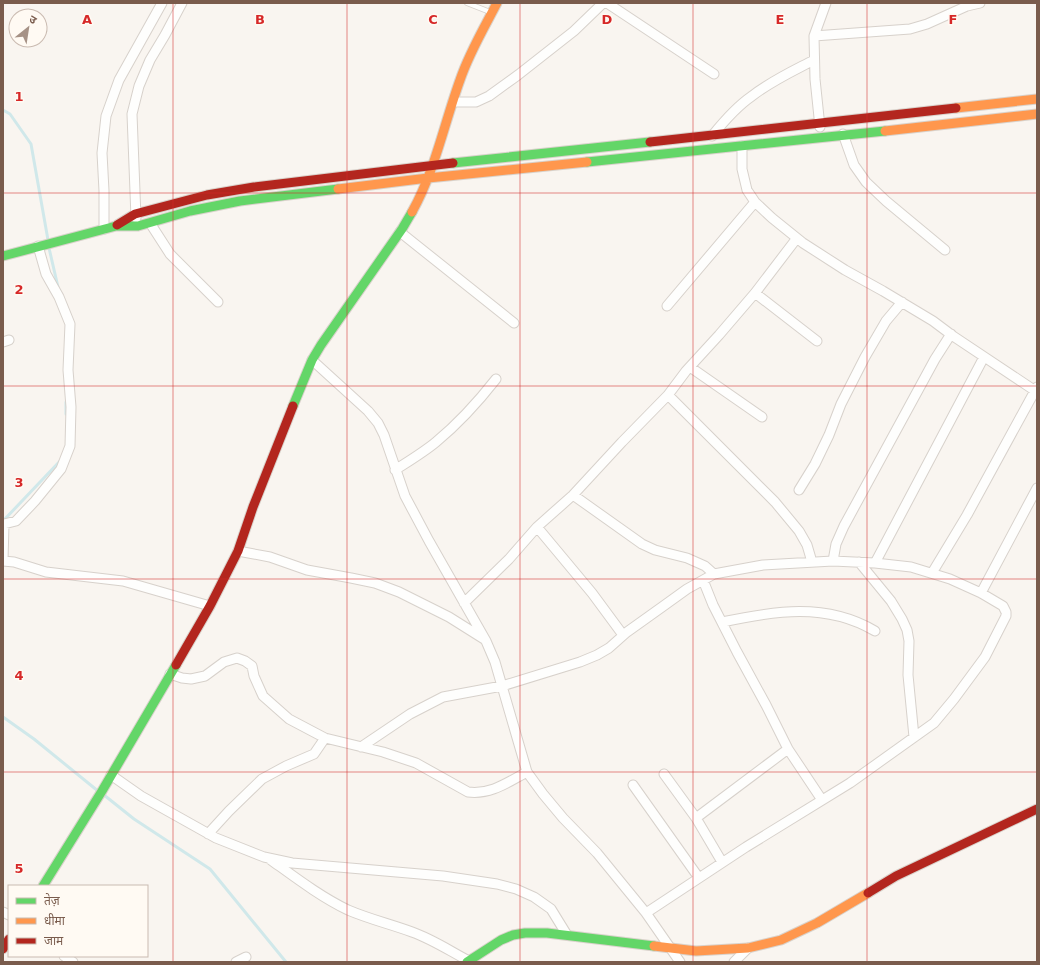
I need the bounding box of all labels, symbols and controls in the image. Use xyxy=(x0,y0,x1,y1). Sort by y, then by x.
north arrow xyxy=(8,8,48,48)
text: A xyxy=(82,12,92,27)
text: B xyxy=(255,12,265,27)
text: C xyxy=(428,12,438,27)
text: D xyxy=(602,12,613,27)
text: E xyxy=(776,12,784,27)
text: F xyxy=(949,12,957,27)
text: उ xyxy=(27,13,39,27)
text: 1 xyxy=(14,89,24,104)
text: 2 xyxy=(14,282,24,297)
text: 3 xyxy=(14,475,24,490)
text: 4 xyxy=(14,668,24,683)
text: 5 xyxy=(14,861,24,876)
legend xyxy=(8,885,148,957)
text: तेज़ xyxy=(44,893,61,908)
text: धीमा xyxy=(44,913,66,928)
text: जाम xyxy=(44,934,64,948)

